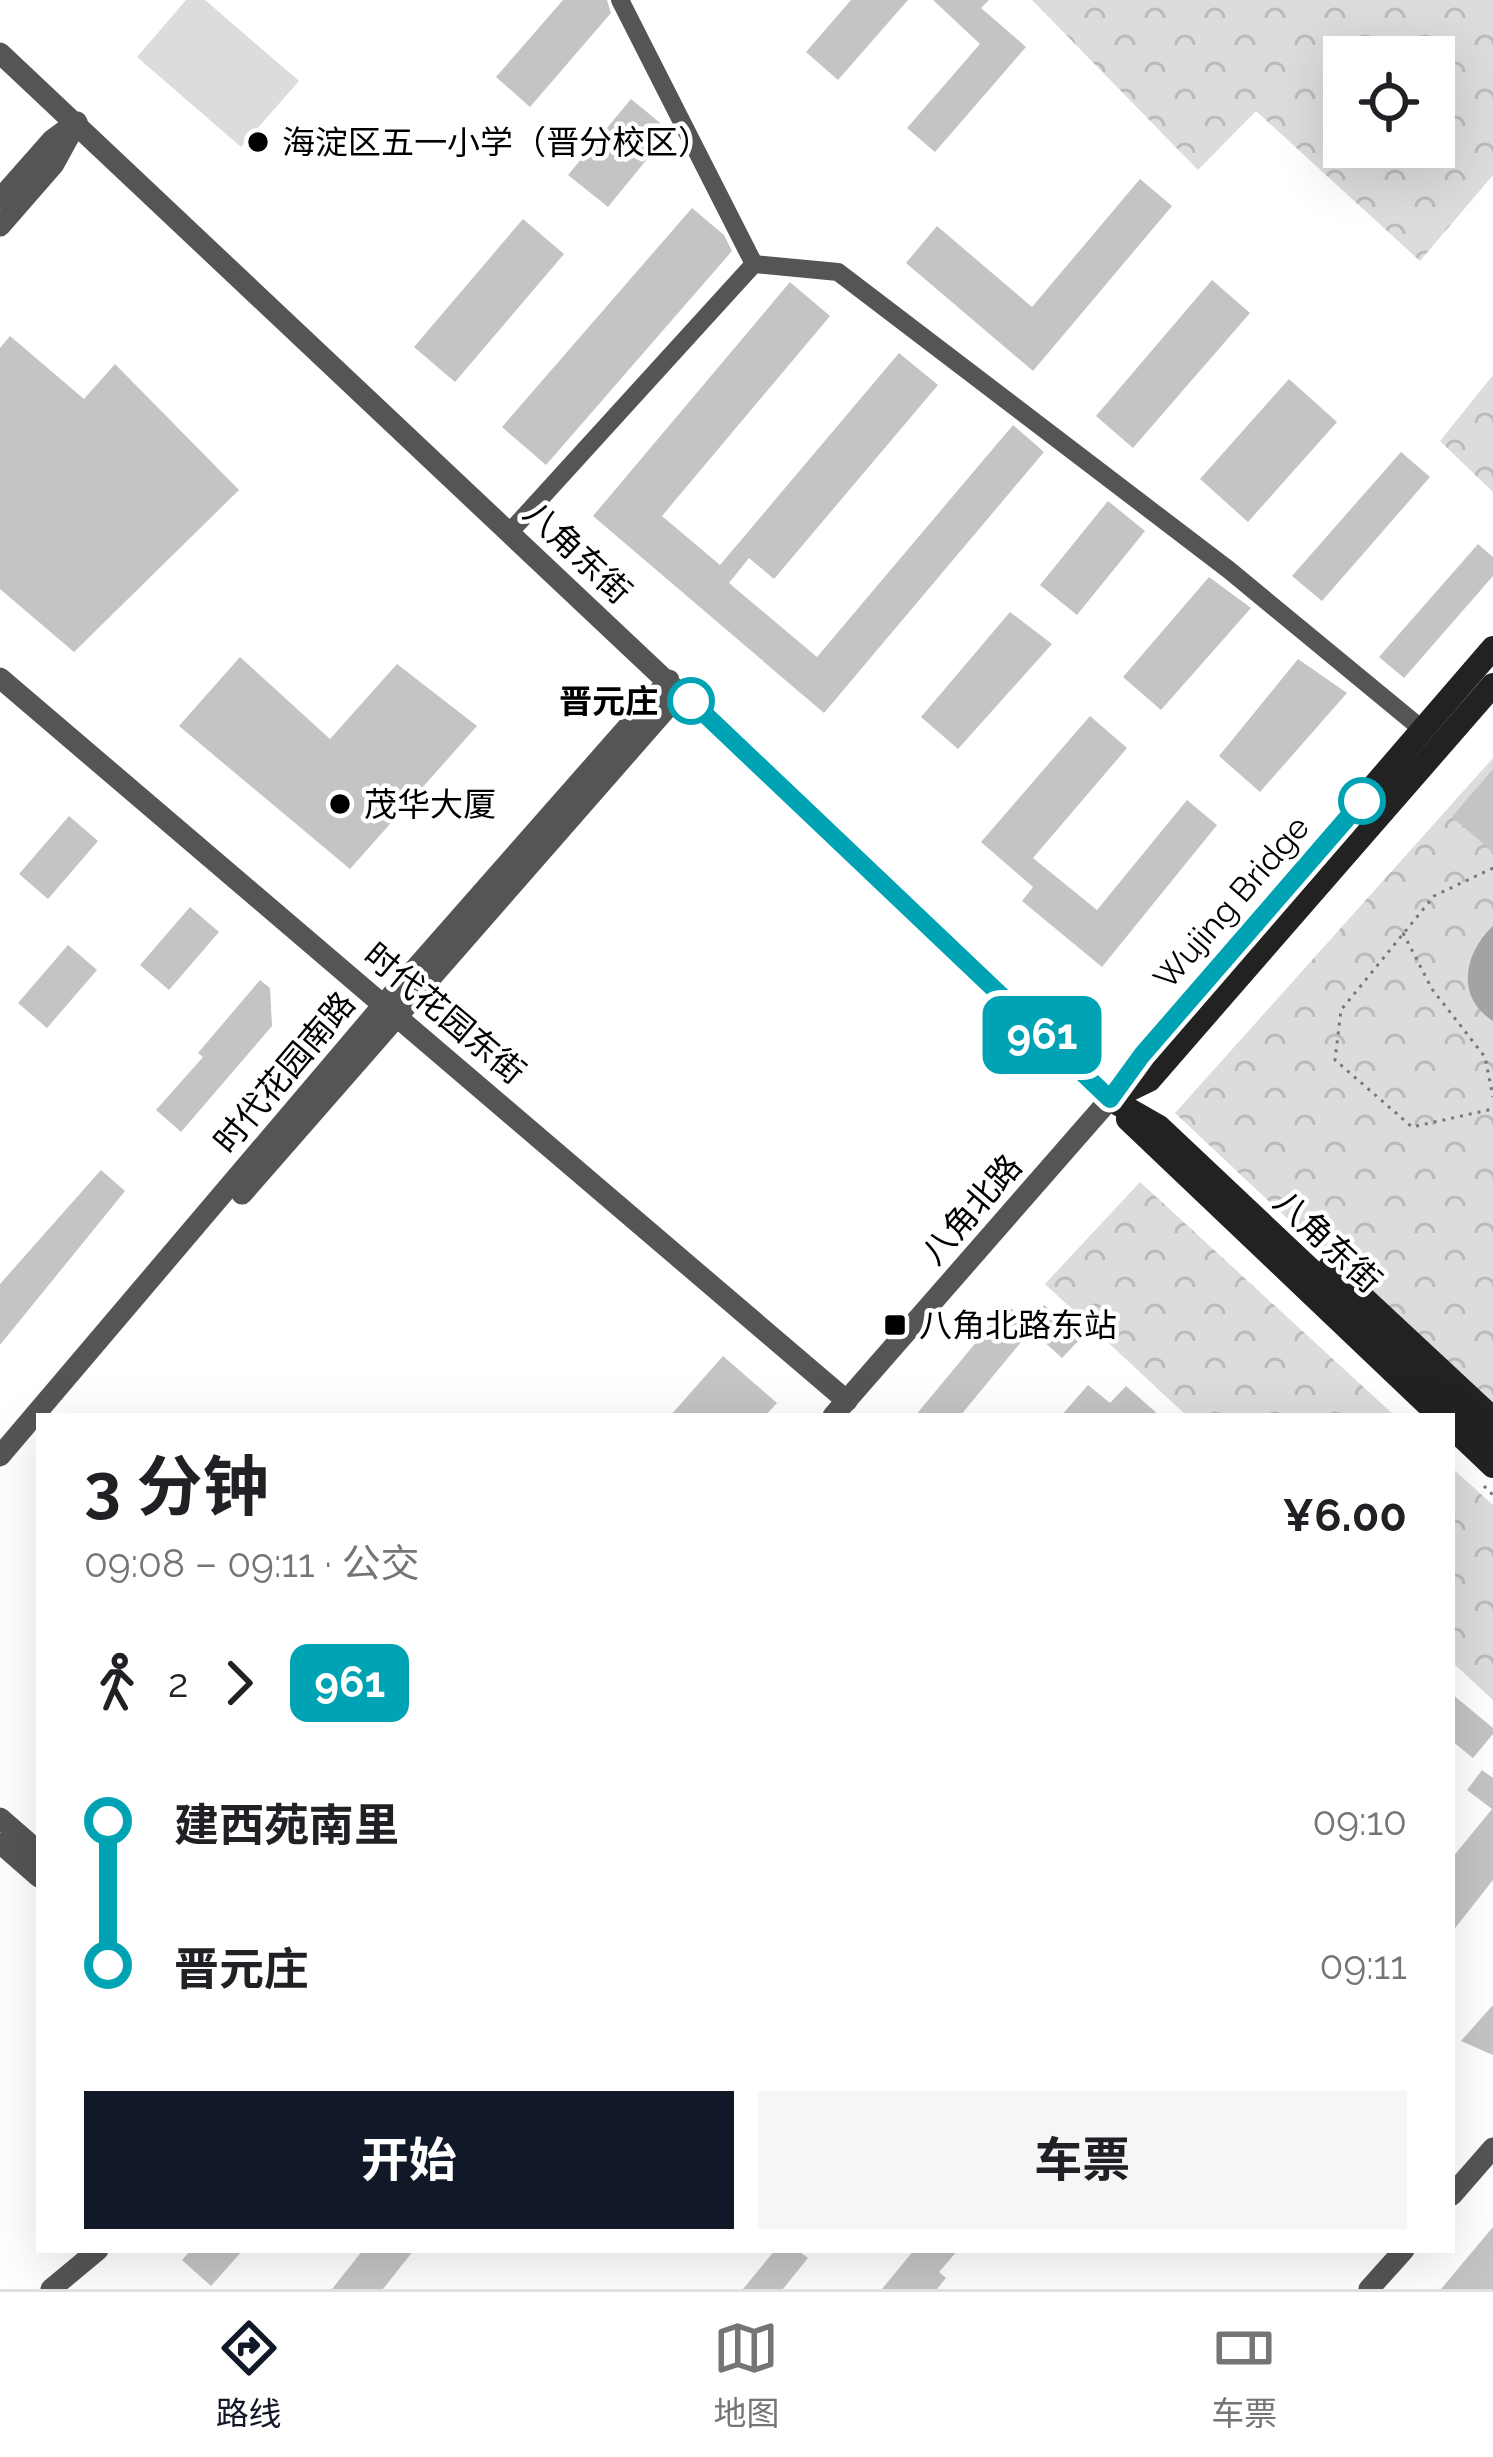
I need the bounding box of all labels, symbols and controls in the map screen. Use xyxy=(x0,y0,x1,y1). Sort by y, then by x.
map controls xyxy=(1323,36,1455,168)
button: locate xyxy=(1323,36,1455,168)
place label: 海淀区五一小学（晋分校区） xyxy=(282,123,711,162)
marker: 海淀区五一小学（晋分校区） xyxy=(245,129,271,155)
street label: 八角东街 xyxy=(516,493,639,612)
marker: 晋元庄 xyxy=(669,679,713,723)
place label: 晋元庄 xyxy=(559,682,658,721)
unlabelled marker xyxy=(1340,779,1384,823)
place label: 茂华大厦 xyxy=(364,785,496,824)
marker: 茂华大厦 xyxy=(327,791,353,817)
street label: Wujing Bridge xyxy=(1146,808,1317,997)
street label: 时代花园东街 xyxy=(356,935,533,1092)
street label: 时代花园南路 xyxy=(206,984,363,1161)
line badge: 961 xyxy=(973,996,1111,1074)
text: 961 xyxy=(1007,1010,1077,1059)
street label: 八角北路 xyxy=(913,1147,1029,1272)
street label: 八角东街 xyxy=(1266,1182,1389,1301)
place label: 八角北路东站 xyxy=(919,1306,1117,1345)
marker: 八角北路东站 xyxy=(882,1312,908,1338)
text: 3 分钟 xyxy=(84,1448,269,1525)
text: ¥6.00 xyxy=(1282,1489,1407,1542)
text: 09:08 – 09:11 · 公交 xyxy=(84,1540,420,1586)
icon: walk xyxy=(84,1650,150,1716)
icon: forward xyxy=(206,1650,272,1716)
text: 961 xyxy=(314,1658,385,1707)
text: 2 xyxy=(168,1660,188,1706)
text: 09:10 xyxy=(1312,1798,1407,1844)
text: 建西苑南里 xyxy=(174,1799,399,1852)
text: 09:11 xyxy=(1320,1942,1407,1988)
text: 晋元庄 xyxy=(174,1943,309,1996)
button: 开始 xyxy=(84,2091,734,2229)
button: 车票 xyxy=(758,2091,1407,2229)
tab: 路线 xyxy=(216,2315,282,2435)
tab: 地图 xyxy=(713,2315,779,2435)
tab: 车票 xyxy=(1211,2315,1277,2435)

